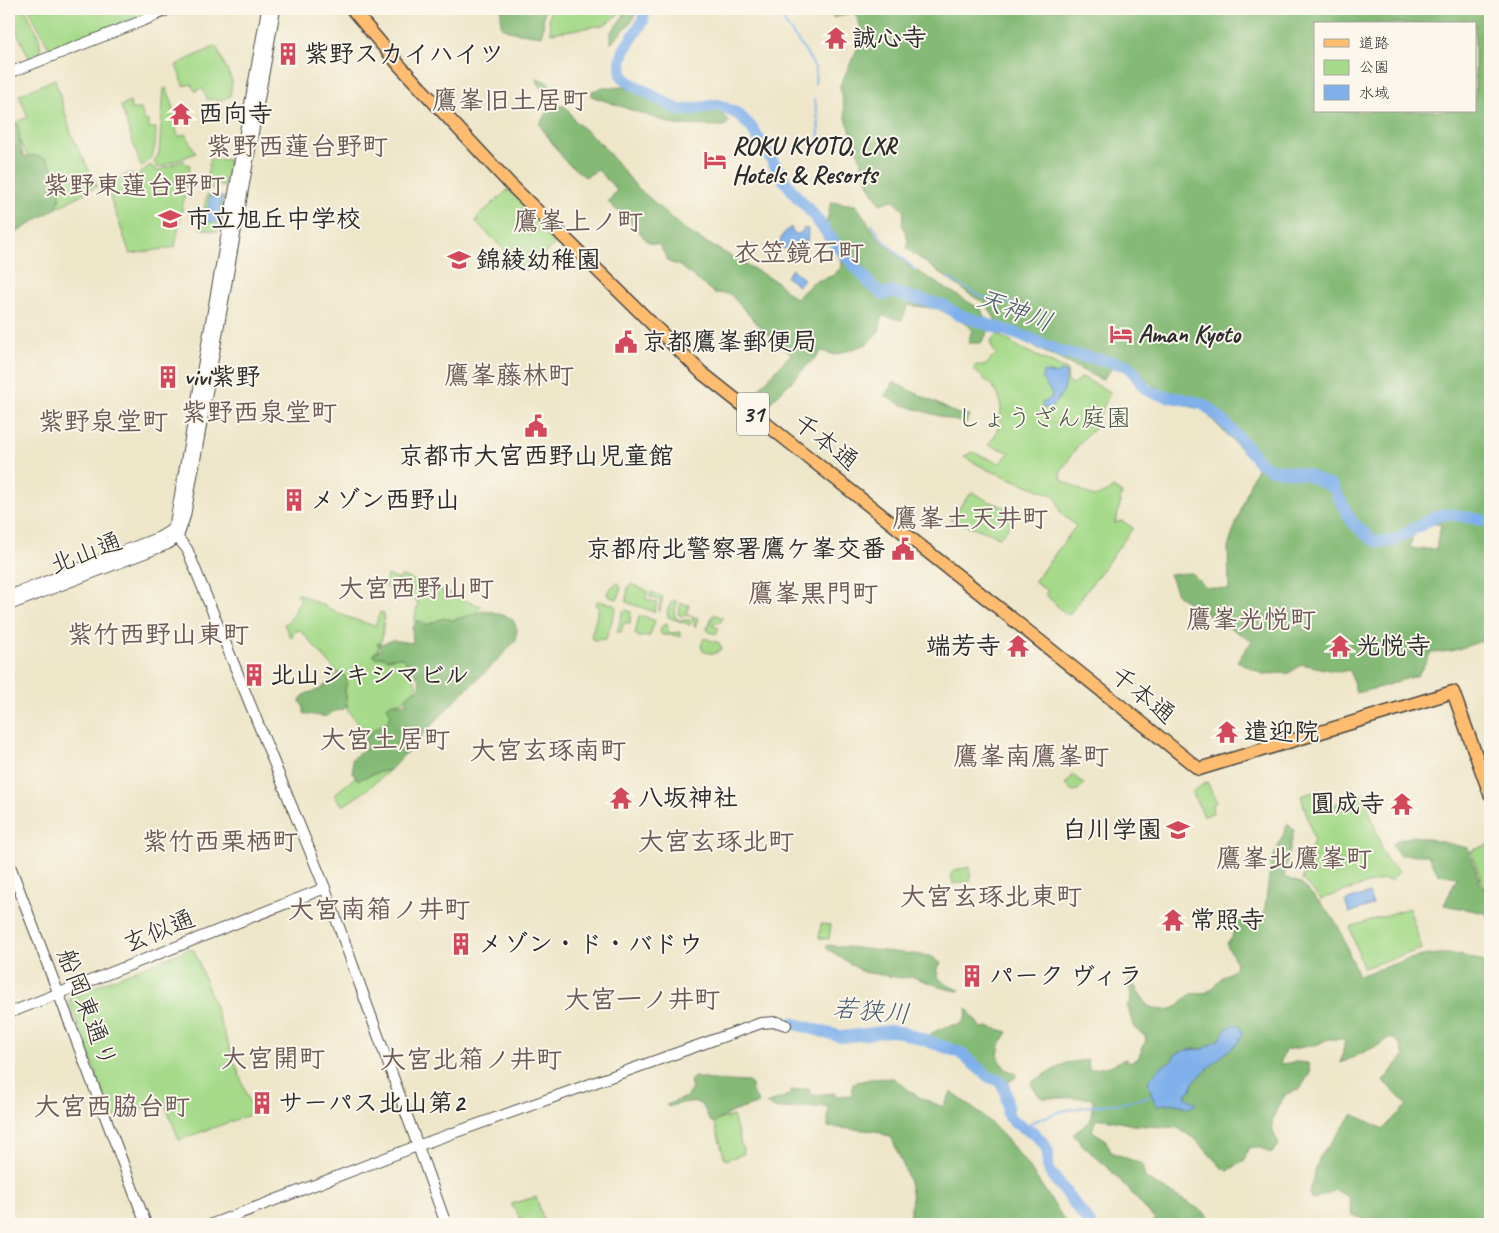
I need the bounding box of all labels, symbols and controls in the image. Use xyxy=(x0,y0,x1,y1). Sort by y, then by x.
place label: 誠心寺 xyxy=(852,22,927,54)
legend xyxy=(1314,22,1476,112)
temple icon: 誠心寺 xyxy=(823,25,849,51)
text: 道路 xyxy=(1359,34,1389,53)
place label: 紫野スカイハイツ xyxy=(304,38,504,70)
building icon: 紫野スカイハイツ xyxy=(275,41,301,67)
text: 公園 xyxy=(1359,58,1389,77)
district label: 鷹峯旧土居町 xyxy=(432,84,588,117)
text: 水域 xyxy=(1359,84,1389,103)
place label: 西向寺 xyxy=(198,98,273,130)
temple icon: 西向寺 xyxy=(168,101,194,127)
district label: 紫野西蓮台野町 xyxy=(206,130,388,163)
place label: ROKU KYOTO, LXR Hotels & Resorts xyxy=(732,130,899,191)
hotel icon: ROKU KYOTO, LXR Hotels & Resorts xyxy=(702,147,728,173)
district label: 紫野東蓮台野町 xyxy=(43,169,225,202)
place label: 市立旭丘中学校 xyxy=(186,203,361,235)
district label: 鷹峯上ノ町 xyxy=(513,205,643,238)
school or university icon: 市立旭丘中学校 xyxy=(157,206,183,232)
district label: 衣笠鏡石町 xyxy=(734,236,864,269)
place label: 錦綾幼稚園 xyxy=(476,244,601,276)
school or university icon: 錦綾幼稚園 xyxy=(446,247,472,273)
water label: 天神川 xyxy=(973,281,1057,339)
place label: Aman Kyoto xyxy=(1138,318,1242,350)
hotel icon: Aman Kyoto xyxy=(1108,321,1134,347)
place label: 京都鷹峯郵便局 xyxy=(642,326,817,358)
public building icon: 京都鷹峯郵便局 xyxy=(613,329,639,355)
district label: 鷹峯藤林町 xyxy=(444,359,574,392)
place label: vivi紫野 xyxy=(184,361,261,393)
building icon: vivi紫野 xyxy=(155,364,181,390)
road number: 31 xyxy=(737,392,769,436)
district label: 紫野西泉堂町 xyxy=(181,396,337,429)
park label: しょうざん庭園 xyxy=(957,402,1131,434)
district label: 紫野泉堂町 xyxy=(38,405,168,438)
street label: 千本通 xyxy=(787,406,865,478)
public building icon: 京都市大宮西野山児童館 xyxy=(523,413,549,439)
place label: 京都市大宮西野山児童館 xyxy=(398,440,674,472)
place label: メゾン西野山 xyxy=(310,484,460,516)
building icon: メゾン西野山 xyxy=(281,487,307,513)
district label: 鷹峯土天井町 xyxy=(892,502,1048,535)
street label: 北山通 xyxy=(45,525,127,581)
place label: 京都府北警察署鷹ケ峯交番 xyxy=(586,533,886,565)
public building icon: 京都府北警察署鷹ケ峯交番 xyxy=(890,536,916,562)
district label: 大宮西野山町 xyxy=(338,572,494,605)
district label: 鷹峯黒門町 xyxy=(748,577,878,610)
district label: 鷹峯光悦町 xyxy=(1186,603,1316,636)
district label: 紫竹西野山東町 xyxy=(67,618,249,651)
place label: 端芳寺 xyxy=(926,630,1001,662)
place label: 光悦寺 xyxy=(1356,630,1431,662)
temple icon: 端芳寺 xyxy=(1005,633,1031,659)
temple icon: 光悦寺 xyxy=(1327,633,1353,659)
place label: 北山シキシマビル xyxy=(270,659,470,691)
street label: 千本通 xyxy=(1104,659,1182,731)
building icon: 北山シキシマビル xyxy=(241,662,267,688)
place label: 遣迎院 xyxy=(1244,716,1319,748)
temple icon: 遣迎院 xyxy=(1214,719,1240,745)
district label: 大宮土居町 xyxy=(320,723,450,756)
district label: 大宮玄琢南町 xyxy=(470,734,626,767)
district label: 鷹峯南鷹峯町 xyxy=(953,740,1109,773)
place label: 八坂神社 xyxy=(638,782,738,814)
temple icon: 八坂神社 xyxy=(608,785,634,811)
place label: 圓成寺 xyxy=(1310,788,1385,820)
temple icon: 圓成寺 xyxy=(1389,791,1415,817)
place label: 白川学園 xyxy=(1062,814,1162,846)
school or university icon: 白川学園 xyxy=(1165,817,1191,843)
district label: 紫竹西栗栖町 xyxy=(142,825,298,858)
district label: 大宮玄琢北町 xyxy=(638,825,794,858)
district label: 鷹峯北鷹峯町 xyxy=(1216,842,1372,875)
district label: 大宮玄琢北東町 xyxy=(900,880,1082,913)
district label: 大宮南箱ノ井町 xyxy=(288,893,470,926)
street label: 玄似通 xyxy=(118,902,200,960)
place label: 常照寺 xyxy=(1190,904,1265,936)
temple icon: 常照寺 xyxy=(1160,907,1186,933)
place label: メゾン・ド・バドウ xyxy=(478,928,703,960)
building icon: メゾン・ド・バドウ xyxy=(448,931,474,957)
street label: 船岡東通り xyxy=(50,944,124,1072)
place label: パーク ヴィラ xyxy=(989,960,1143,992)
building icon: パーク ヴィラ xyxy=(959,963,985,989)
district label: 大宮一ノ井町 xyxy=(564,983,720,1016)
water label: 若狭川 xyxy=(831,991,911,1031)
district label: 大宮開町 xyxy=(221,1042,325,1075)
district label: 大宮北箱ノ井町 xyxy=(380,1043,562,1076)
place label: サーパス北山第2 xyxy=(278,1087,467,1119)
district label: 大宮西脇台町 xyxy=(34,1090,190,1123)
building icon: サーパス北山第2 xyxy=(249,1090,275,1116)

